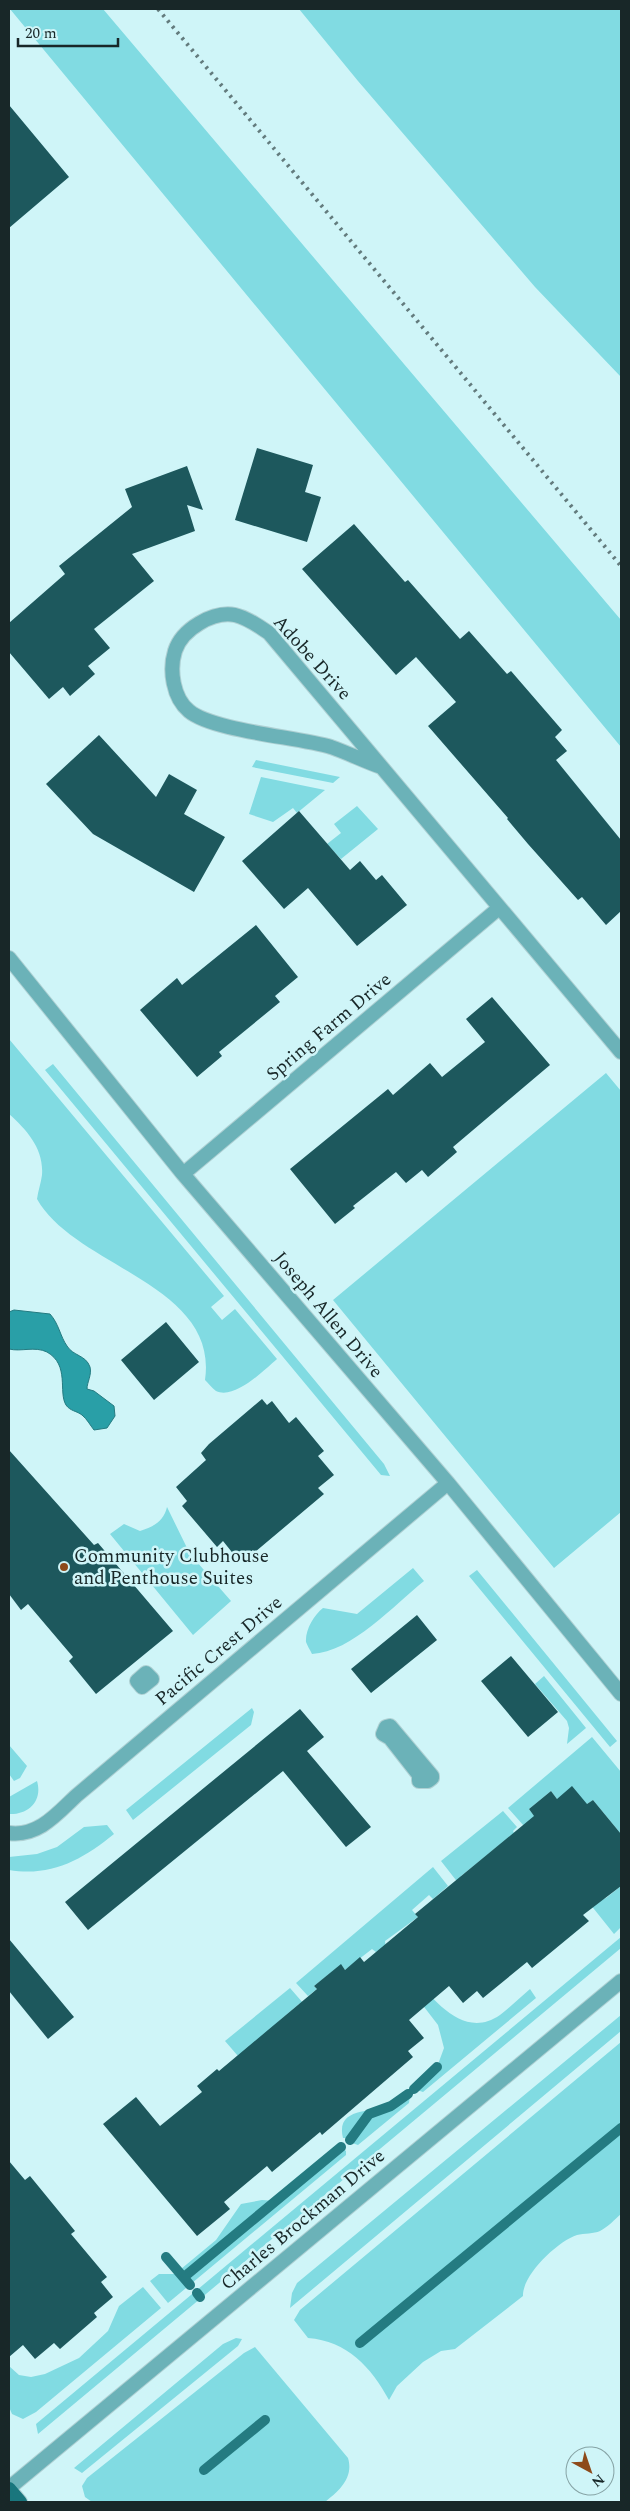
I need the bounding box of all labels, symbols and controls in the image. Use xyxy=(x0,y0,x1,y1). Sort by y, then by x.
scale bar xyxy=(18,15,118,47)
text: 20 m xyxy=(25,22,57,45)
street label: Adobe Drive xyxy=(266,609,358,707)
street label: Spring Farm Drive xyxy=(260,966,398,1088)
street label: Joseph Allen Drive xyxy=(266,1245,390,1385)
place label: Community Clubhouse and Penthouse Suites xyxy=(74,1542,269,1593)
marker: Community Clubhouse and Penthouse Suites xyxy=(58,1561,70,1573)
street label: Pacific Crest Drive xyxy=(149,1589,289,1713)
street label: Charles Brockman Drive xyxy=(214,2142,392,2298)
north arrow xyxy=(565,2446,615,2496)
text: N xyxy=(587,2469,609,2492)

